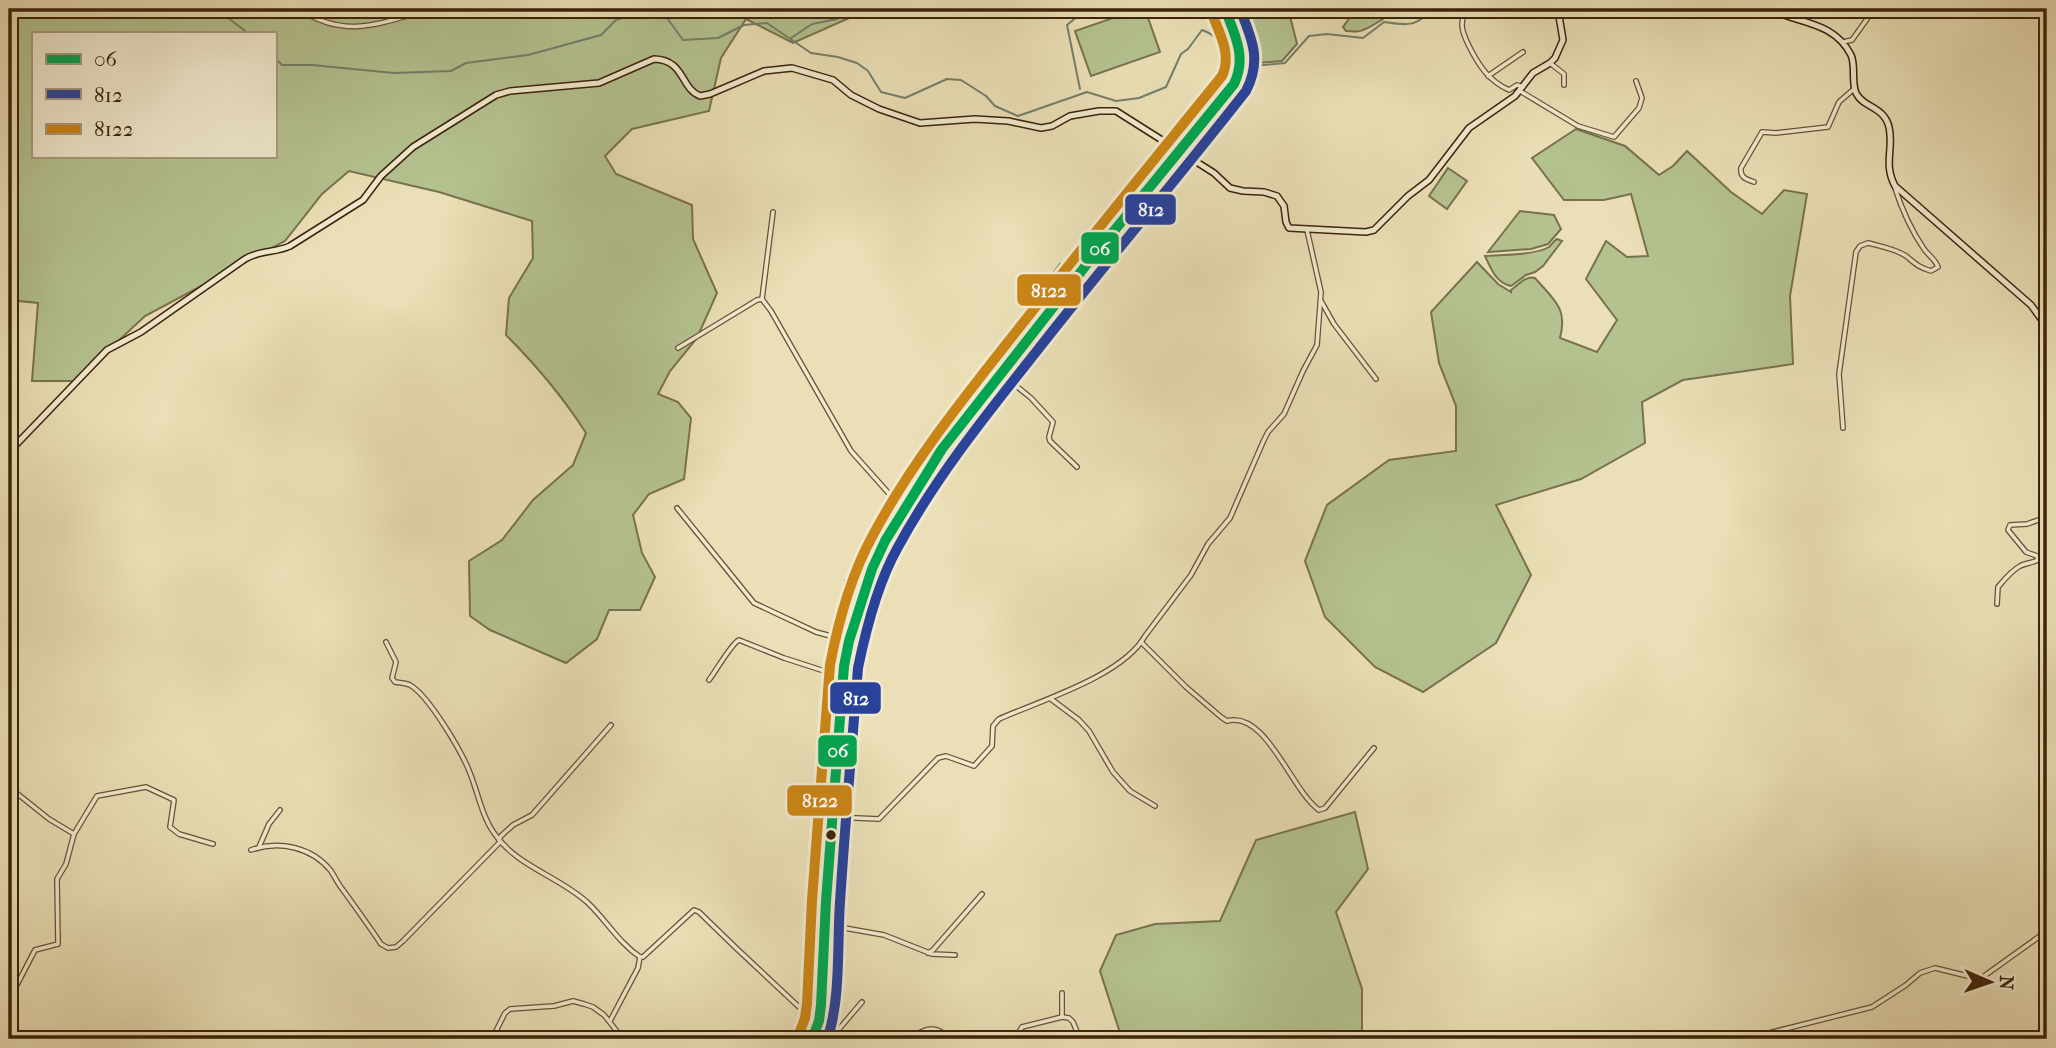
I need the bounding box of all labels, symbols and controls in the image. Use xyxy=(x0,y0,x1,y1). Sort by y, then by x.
legend xyxy=(32,32,276,158)
text: 06 xyxy=(94,47,118,71)
text: 812 xyxy=(94,83,123,107)
text: 8122 xyxy=(94,117,134,141)
line badge: 812 xyxy=(1124,193,1177,226)
text: 812 xyxy=(1138,199,1164,221)
line badge: 06 xyxy=(1080,231,1120,265)
text: 06 xyxy=(1090,238,1111,260)
line badge: 8122 xyxy=(1016,273,1082,307)
text: 8122 xyxy=(1031,280,1067,302)
line badge: 812 xyxy=(829,681,882,715)
text: 812 xyxy=(843,688,869,710)
line badge: 06 xyxy=(817,734,858,768)
text: 06 xyxy=(828,740,849,762)
line badge: 8122 xyxy=(786,784,853,817)
text: 8122 xyxy=(802,790,838,812)
unlabelled marker xyxy=(824,828,838,842)
north arrow xyxy=(1954,946,2024,1016)
text: N xyxy=(1995,975,2017,991)

